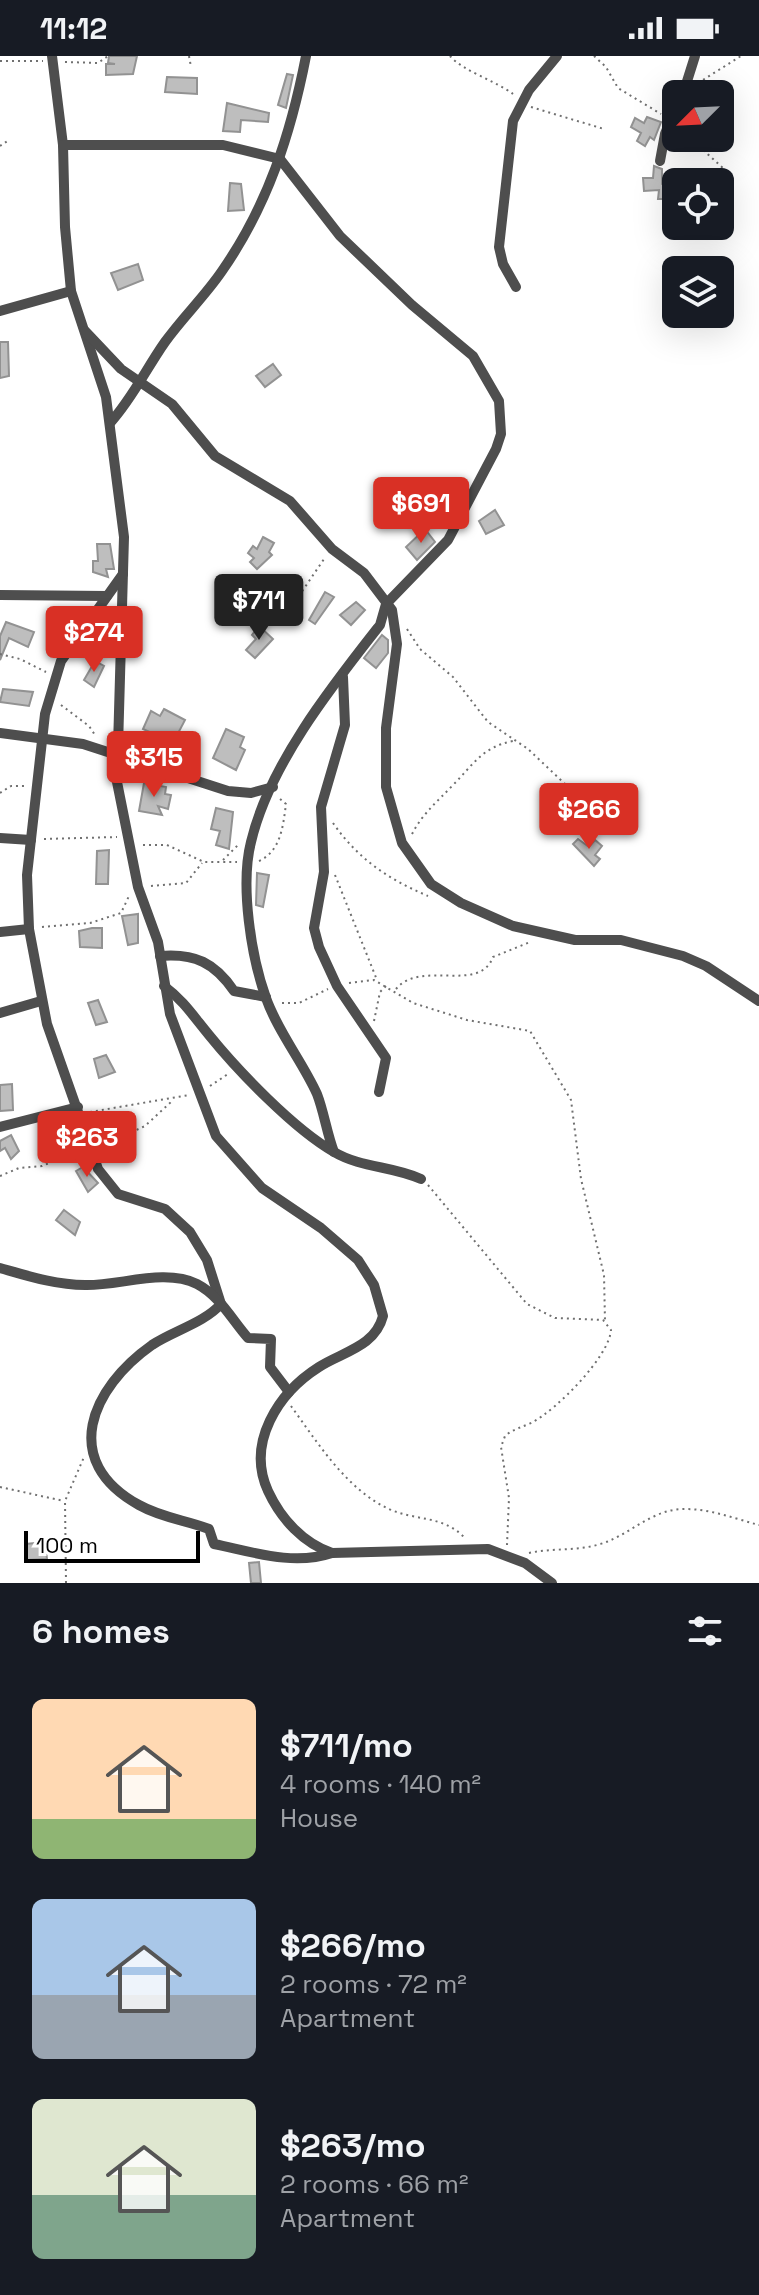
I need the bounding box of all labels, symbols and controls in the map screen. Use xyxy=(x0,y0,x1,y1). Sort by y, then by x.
text: 11:12 xyxy=(40,9,107,48)
north arrow xyxy=(662,80,734,152)
map controls xyxy=(662,80,734,328)
button: locate xyxy=(662,168,734,240)
button: layers xyxy=(662,256,734,328)
pin: $691 xyxy=(374,477,468,545)
text: $691 xyxy=(391,486,451,520)
pin: $711 xyxy=(212,574,306,642)
text: $711 xyxy=(232,583,286,617)
pin: $274 xyxy=(47,606,141,674)
text: $274 xyxy=(64,615,124,649)
pin: $315 xyxy=(107,731,201,799)
text: $315 xyxy=(125,740,183,774)
pin: $266 xyxy=(542,783,636,851)
text: $266 xyxy=(557,792,621,826)
pin: $263 xyxy=(40,1111,134,1179)
text: $263 xyxy=(55,1120,119,1154)
scale bar xyxy=(24,1527,200,1563)
text: 100 m xyxy=(36,1531,98,1559)
icon: filters xyxy=(683,1609,727,1653)
text: 6 homes xyxy=(32,1610,170,1653)
text: $711/mo xyxy=(280,1724,413,1767)
icon: home xyxy=(96,1731,192,1827)
text: 4 rooms · 140 m² xyxy=(280,1767,481,1801)
text: House xyxy=(280,1801,358,1835)
text: $266/mo xyxy=(280,1924,426,1967)
icon: home xyxy=(96,1931,192,2027)
text: 2 rooms · 72 m² xyxy=(280,1967,467,2001)
text: Apartment xyxy=(280,2001,415,2035)
text: $263/mo xyxy=(280,2124,426,2167)
icon: home xyxy=(96,2131,192,2227)
text: 2 rooms · 66 m² xyxy=(280,2167,469,2201)
text: Apartment xyxy=(280,2201,415,2235)

